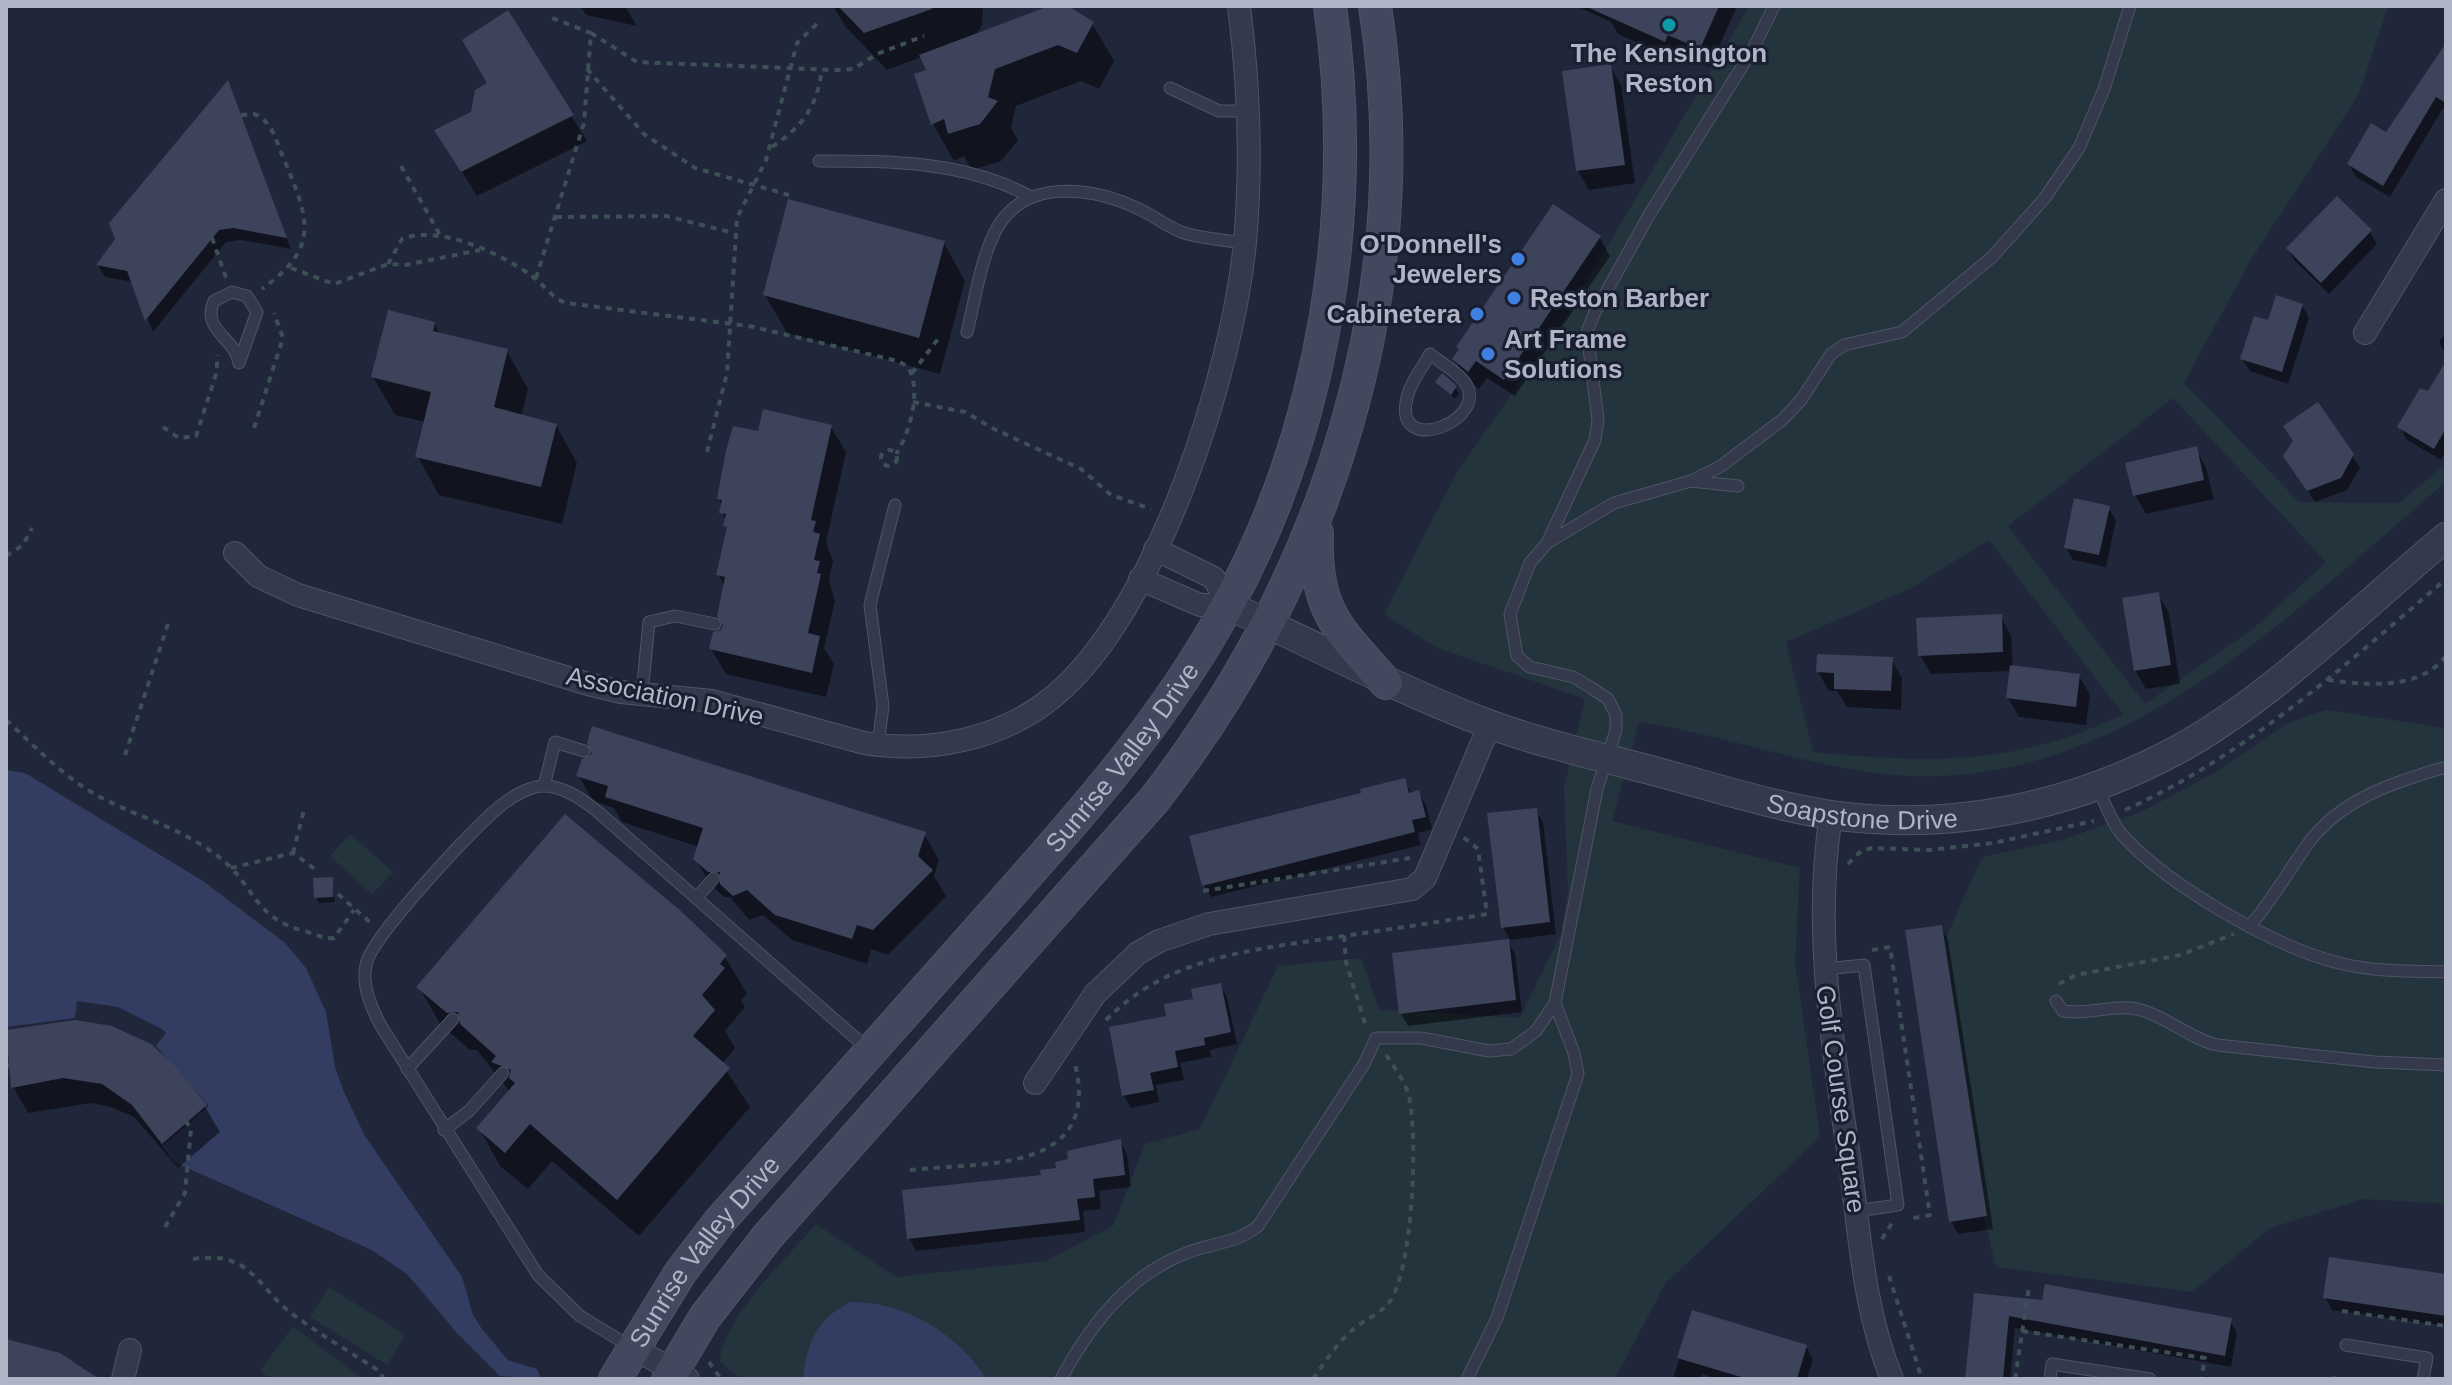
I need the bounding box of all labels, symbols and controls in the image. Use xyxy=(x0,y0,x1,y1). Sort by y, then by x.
marker: The Kensington Reston xyxy=(1660,16,1678,34)
place label: The Kensington Reston xyxy=(1571,38,1767,98)
place label: O'Donnell's Jewelers xyxy=(1360,229,1502,289)
marker: O'Donnell's Jewelers xyxy=(1509,250,1527,268)
place label: Reston Barber xyxy=(1530,283,1709,313)
marker: Reston Barber xyxy=(1505,289,1523,307)
place label: Cabinetera xyxy=(1327,299,1462,329)
marker: Cabinetera xyxy=(1468,305,1486,323)
place label: Art Frame Solutions xyxy=(1504,324,1627,384)
marker: Art Frame Solutions xyxy=(1479,345,1497,363)
street label: Sunrise Valley Drive xyxy=(1039,657,1205,858)
street label: Association Drive xyxy=(564,660,766,732)
street label: Soapstone Drive xyxy=(1764,787,1959,835)
street label: Golf Course Square xyxy=(1810,983,1872,1215)
street label: Sunrise Valley Drive xyxy=(623,1150,786,1353)

